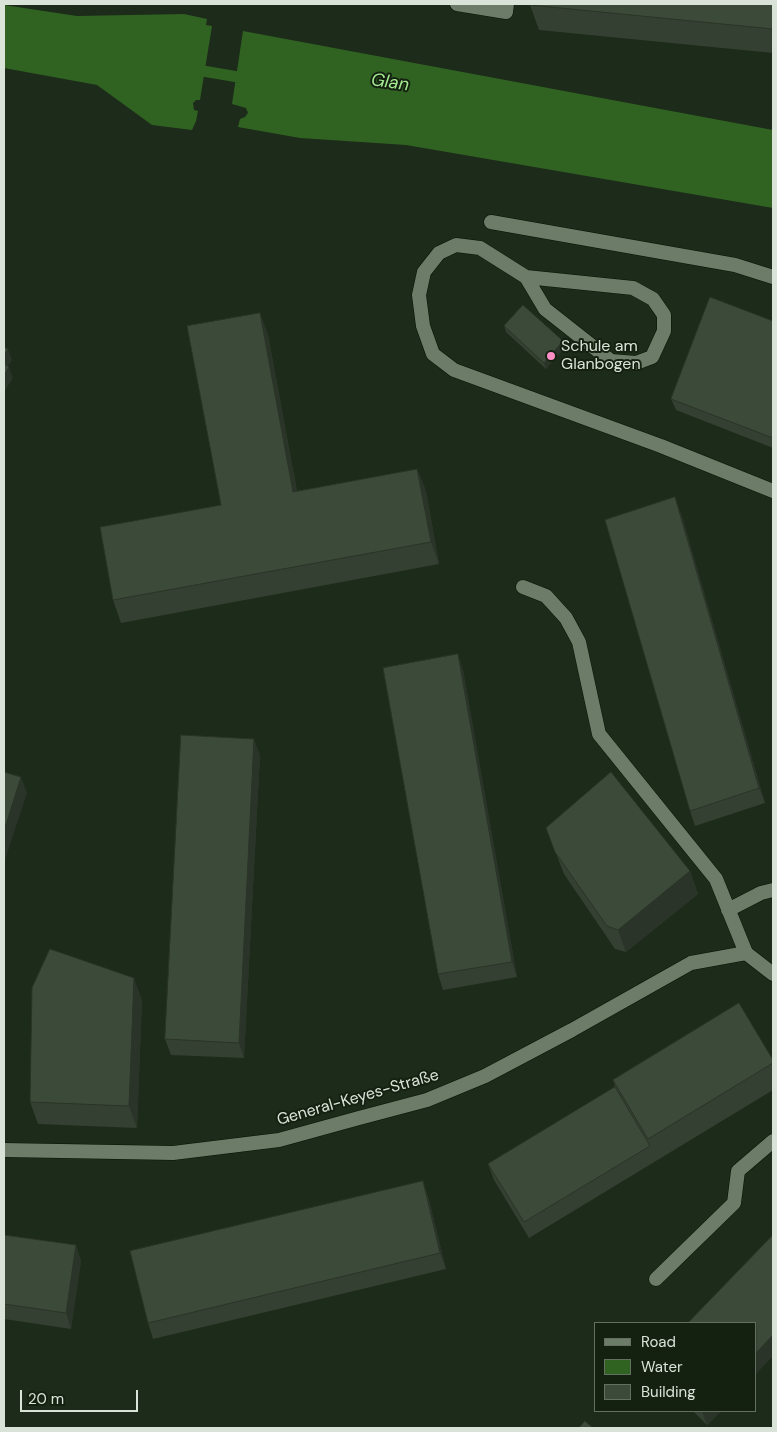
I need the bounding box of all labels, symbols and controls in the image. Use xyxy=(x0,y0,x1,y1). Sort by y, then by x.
water label: Glan xyxy=(370,70,410,96)
place label: Schule am Glanbogen xyxy=(561,337,641,375)
marker: Schule am Glanbogen xyxy=(545,350,557,362)
street label: General-Keyes-Straße xyxy=(275,1066,441,1130)
legend xyxy=(594,1322,757,1412)
text: Road xyxy=(641,1332,676,1352)
text: Water xyxy=(641,1357,682,1377)
scale bar xyxy=(22,1380,140,1412)
text: Building xyxy=(641,1382,696,1402)
text: 20 m xyxy=(28,1389,64,1409)

